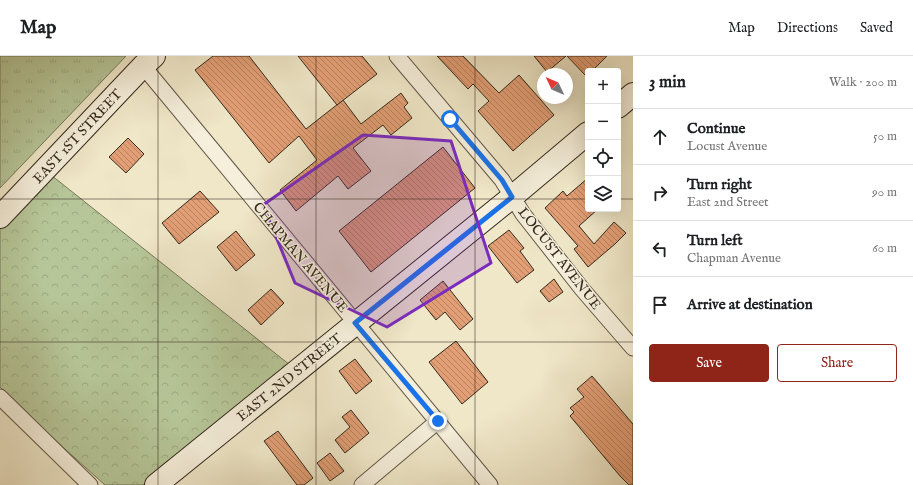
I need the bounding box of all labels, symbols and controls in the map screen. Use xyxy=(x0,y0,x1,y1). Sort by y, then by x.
text: Map xyxy=(20,16,56,40)
text: Map xyxy=(728,19,755,37)
text: Directions xyxy=(777,19,838,37)
text: Saved xyxy=(860,19,893,37)
north arrow xyxy=(537,68,573,104)
map controls xyxy=(585,68,621,212)
button: + xyxy=(585,68,621,104)
text: 3 min xyxy=(649,72,686,93)
text: Walk · 200 m xyxy=(829,74,897,91)
street label: EAST 1ST STREET xyxy=(29,85,127,188)
button: − xyxy=(585,104,621,140)
route start xyxy=(441,110,459,128)
text: Continue xyxy=(687,119,745,138)
icon: ahead xyxy=(649,126,671,148)
text: 50 m xyxy=(873,128,897,145)
text: Locust Avenue xyxy=(687,138,767,155)
button: locate xyxy=(585,140,621,176)
text: Turn right xyxy=(687,175,752,194)
button: layers xyxy=(585,176,621,212)
icon: right xyxy=(649,182,671,204)
text: 90 m xyxy=(872,184,897,201)
text: East 2nd Street xyxy=(687,194,769,211)
street label: CHAPMAN AVENUE xyxy=(249,199,352,317)
street label: LOCUST AVENUE xyxy=(514,204,605,314)
text: Turn left xyxy=(687,231,743,250)
icon: left xyxy=(649,238,671,260)
text: 60 m xyxy=(872,240,897,257)
text: Chapman Avenue xyxy=(687,250,781,267)
icon: arrive xyxy=(649,294,671,316)
text: Arrive at destination xyxy=(687,295,813,314)
street label: EAST 2ND STREET xyxy=(233,329,346,426)
button: Save xyxy=(649,344,769,382)
button: Share xyxy=(777,344,897,382)
route end xyxy=(429,412,447,430)

